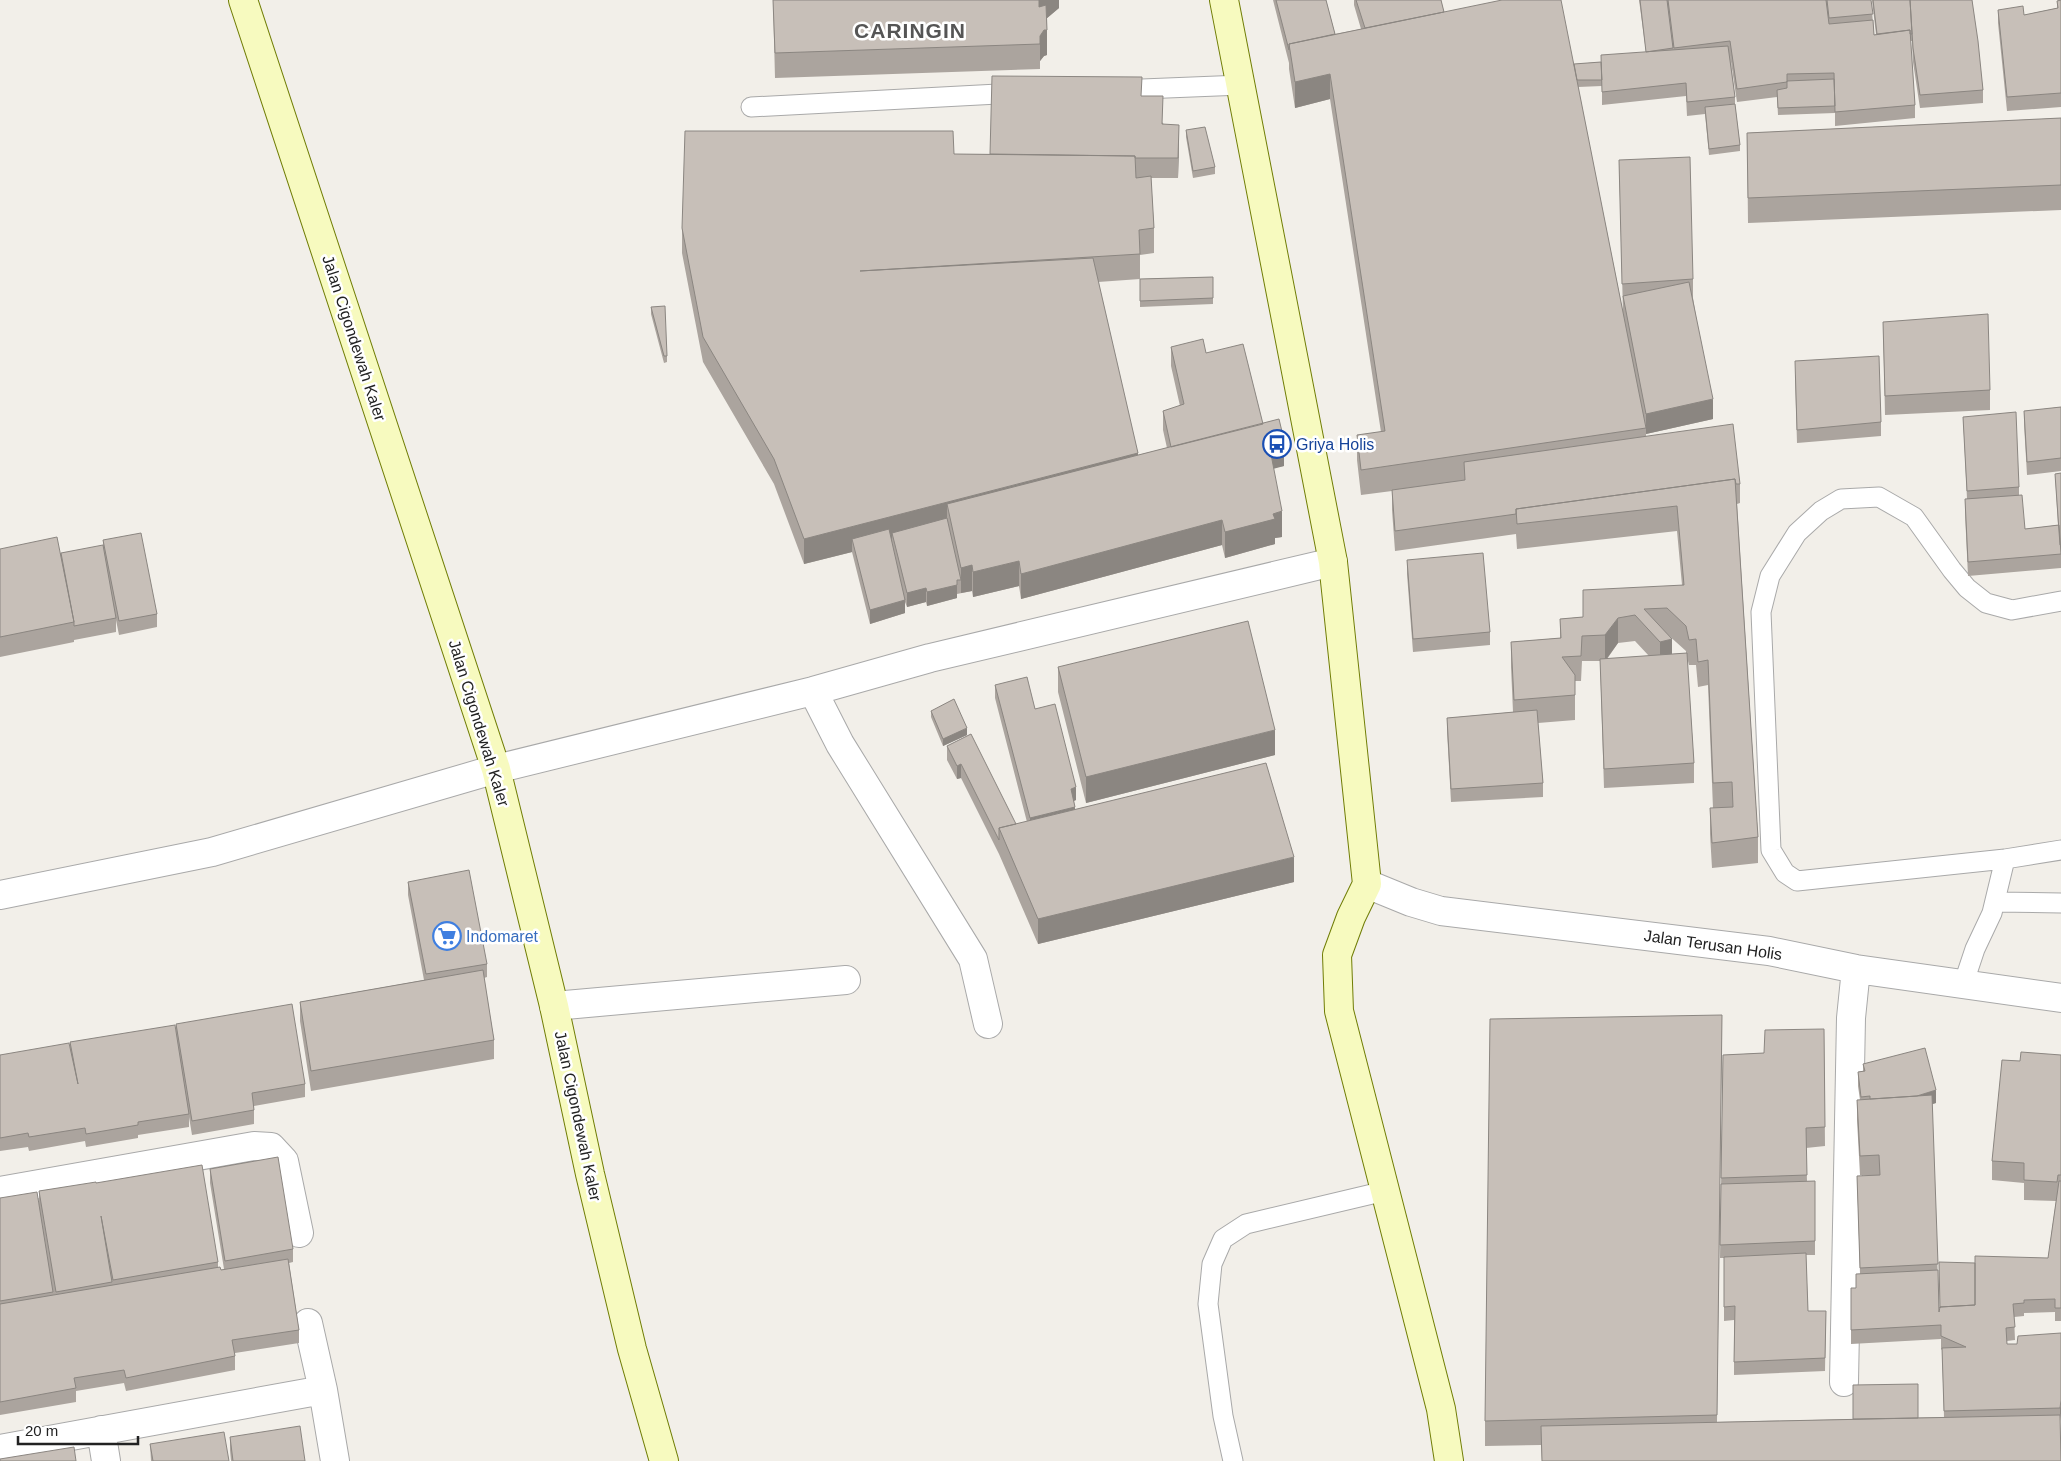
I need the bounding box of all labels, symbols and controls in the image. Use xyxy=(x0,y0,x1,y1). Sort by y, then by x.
district label: CARINGIN xyxy=(854,19,966,42)
street label: Jalan Cigondewah Kaler xyxy=(319,253,389,424)
bus stop icon: Griya Holis xyxy=(1262,429,1292,459)
place label: Griya Holis xyxy=(1296,436,1374,453)
street label: Jalan Cigondewah Kaler xyxy=(446,638,513,809)
supermarket icon: Indomaret xyxy=(432,921,462,951)
street label: Jalan Terusan Holis xyxy=(1643,927,1783,963)
place label: Indomaret xyxy=(466,928,539,945)
street label: Jalan Cigondewah Kaler xyxy=(552,1029,604,1203)
scale bar xyxy=(18,1414,138,1446)
text: 20 m xyxy=(25,1422,58,1439)

